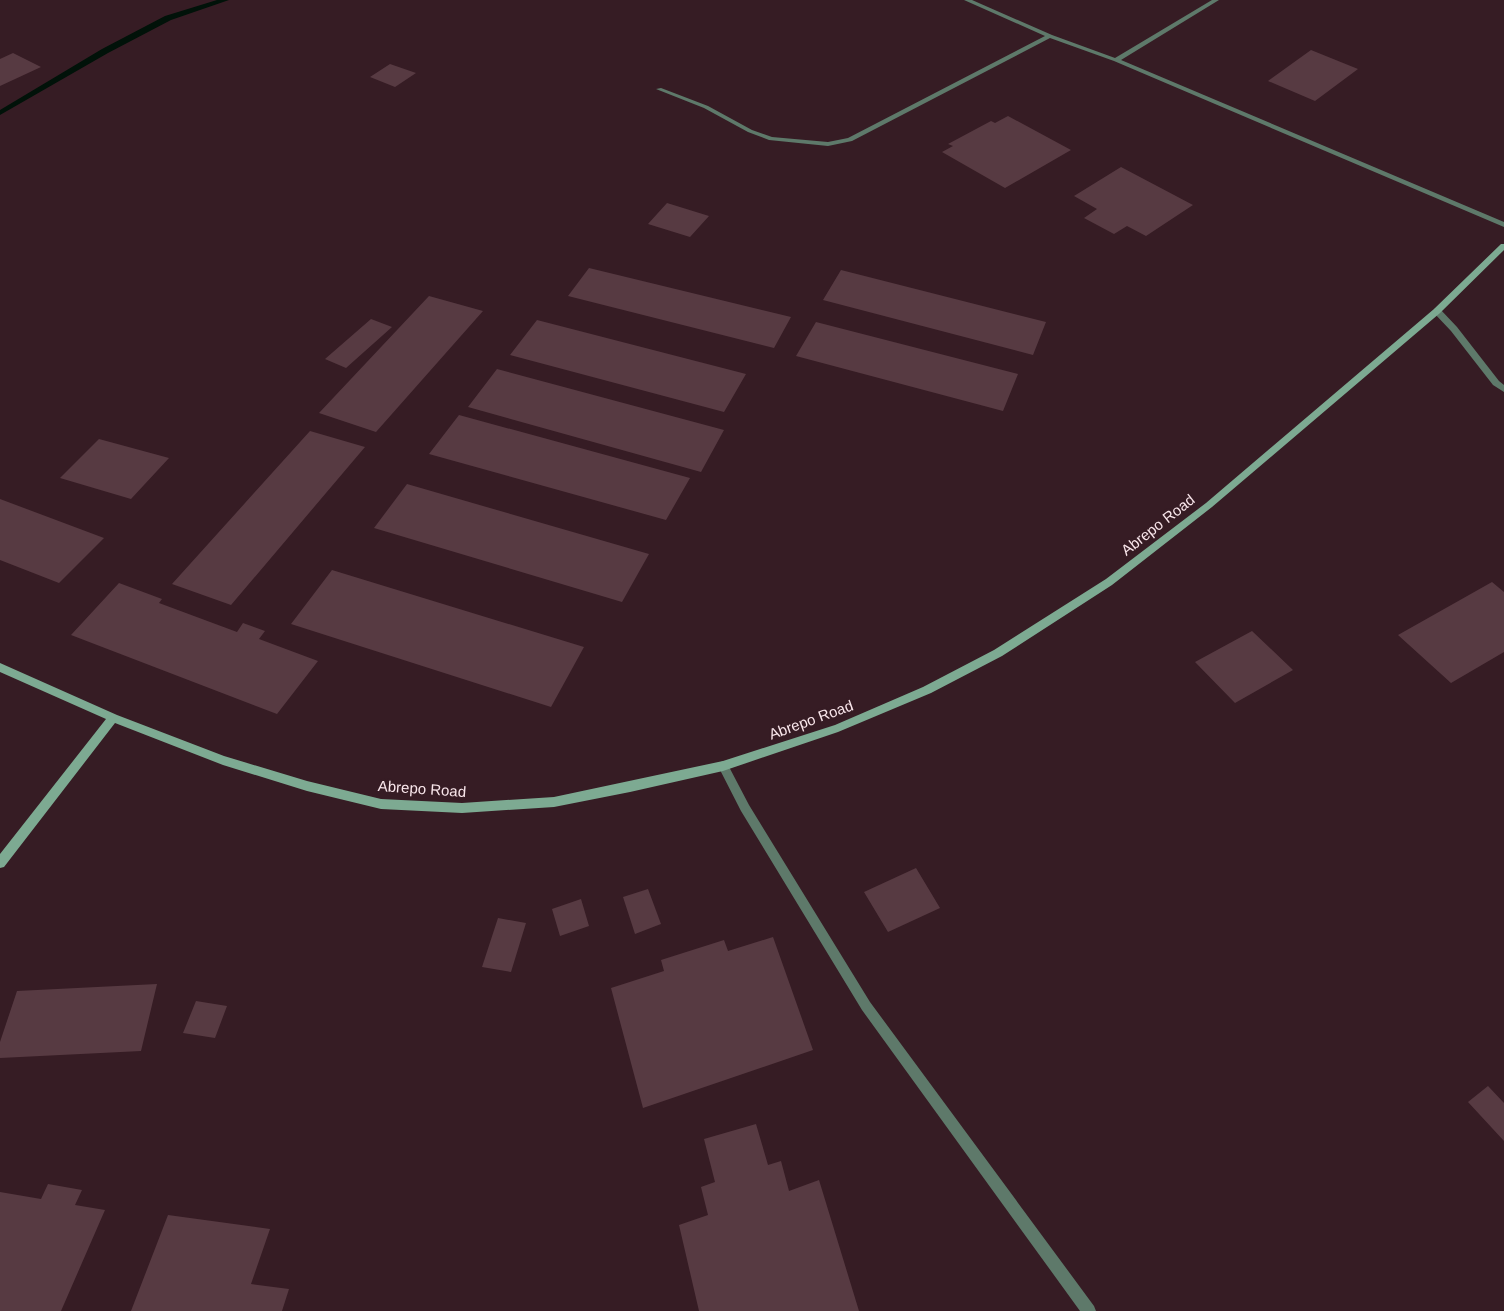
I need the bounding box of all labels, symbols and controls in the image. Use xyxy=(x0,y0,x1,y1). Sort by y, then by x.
street label: Abrepo Road xyxy=(1118,491,1198,559)
street label: Abrepo Road xyxy=(766,696,855,743)
street label: Abrepo Road xyxy=(377,777,467,800)

